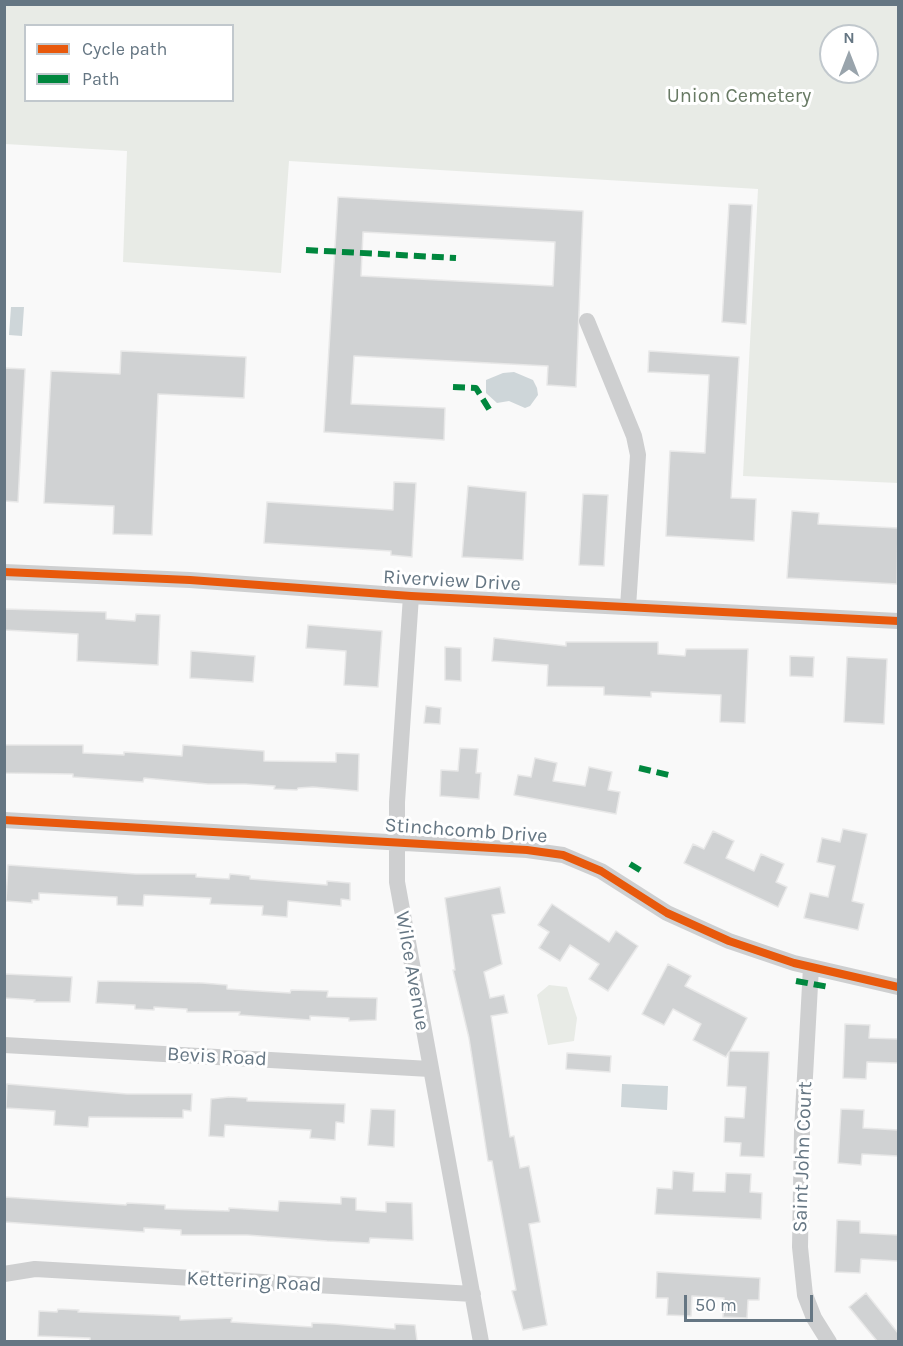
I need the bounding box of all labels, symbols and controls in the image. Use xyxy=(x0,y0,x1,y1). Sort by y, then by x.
legend xyxy=(24,24,234,102)
north arrow xyxy=(819,24,879,84)
text: N xyxy=(843,28,855,47)
text: Cycle path xyxy=(82,38,167,60)
text: Path xyxy=(82,68,120,90)
park label: Union Cemetery xyxy=(667,84,811,108)
street label: Riverview Drive xyxy=(382,565,522,597)
street label: Stinchcomb Drive xyxy=(384,813,548,849)
street label: Wilce Avenue xyxy=(390,910,434,1032)
street label: Bevis Road xyxy=(166,1042,268,1072)
street label: Saint John Court xyxy=(788,1081,818,1233)
street label: Kettering Road xyxy=(186,1266,322,1298)
scale bar xyxy=(687,1283,816,1321)
text: 50 m xyxy=(695,1294,737,1316)

